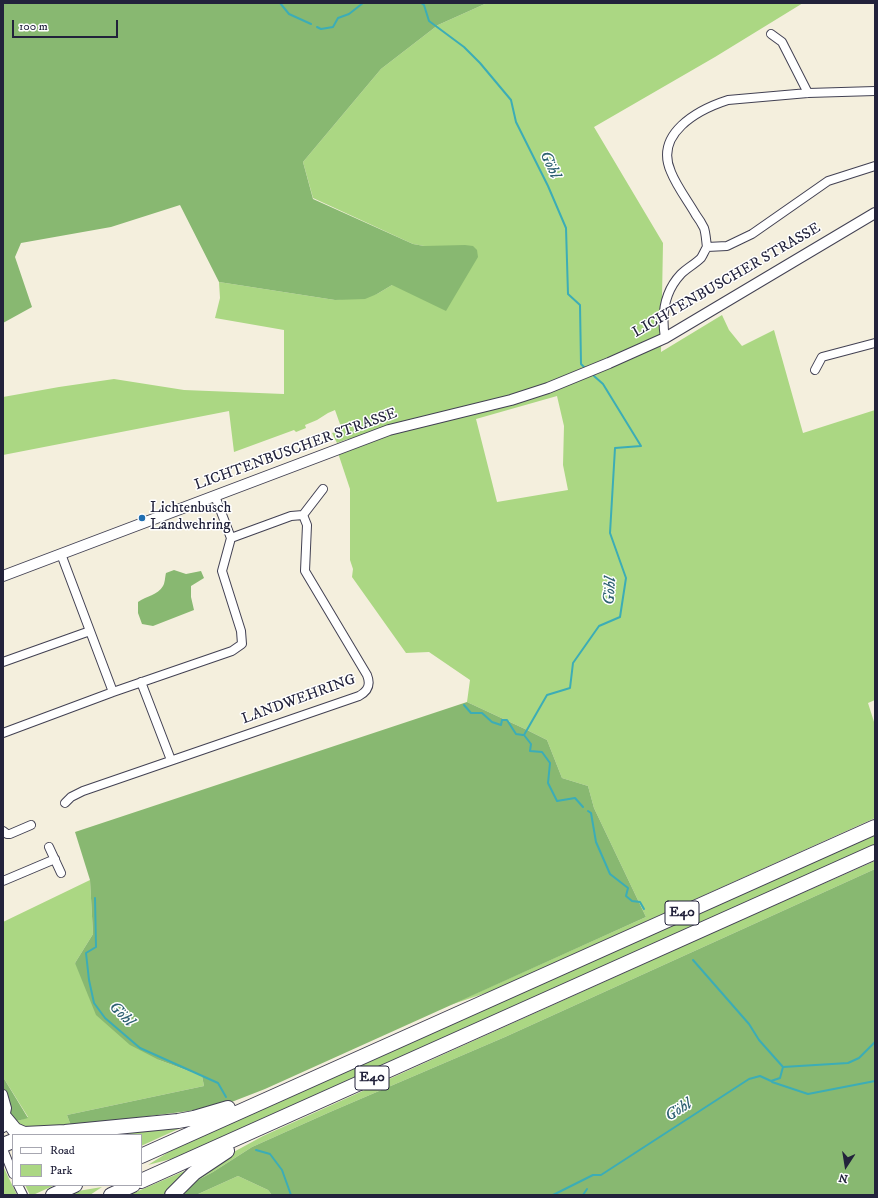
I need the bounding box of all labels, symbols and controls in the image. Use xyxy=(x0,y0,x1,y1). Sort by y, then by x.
scale bar xyxy=(14,12,120,38)
text: 100 m xyxy=(19,19,48,34)
water label: Göhl xyxy=(534,148,564,182)
street label: LICHTENBUSCHER STRASSE xyxy=(630,220,824,342)
street label: LICHTENBUSCHER STRASSE xyxy=(192,405,400,495)
place label: Lichtenbusch Landwehring xyxy=(150,500,231,535)
marker: Lichtenbusch Landwehring xyxy=(137,513,147,523)
water label: Göhl xyxy=(601,576,621,606)
street label: LANDWEHRING xyxy=(240,671,358,729)
road number: E40 xyxy=(665,901,699,925)
water label: Göhl xyxy=(104,998,138,1032)
road number: E40 xyxy=(355,1066,389,1090)
water label: Göhl xyxy=(662,1095,696,1127)
legend xyxy=(12,1134,142,1186)
text: Road xyxy=(50,1143,75,1158)
north arrow xyxy=(826,1146,866,1186)
text: Park xyxy=(50,1163,72,1178)
text: N xyxy=(838,1170,849,1186)

